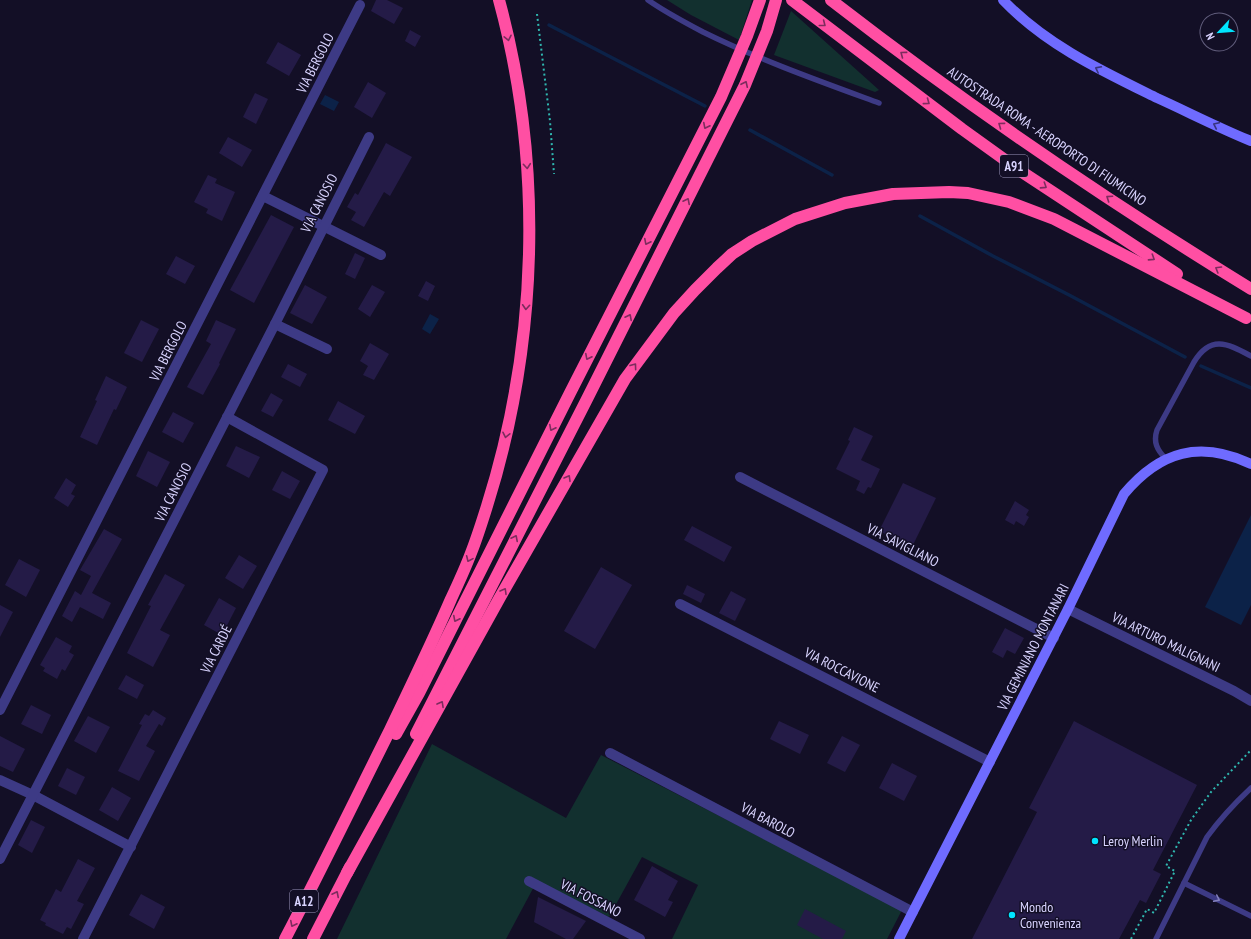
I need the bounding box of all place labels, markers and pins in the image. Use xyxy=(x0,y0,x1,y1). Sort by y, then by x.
place label: Leroy Merlin xyxy=(1103,832,1163,850)
marker: Leroy Merlin xyxy=(1090,836,1100,846)
place label: Mondo Convenienza xyxy=(1020,898,1081,932)
marker: Mondo Convenienza xyxy=(1007,910,1017,920)

